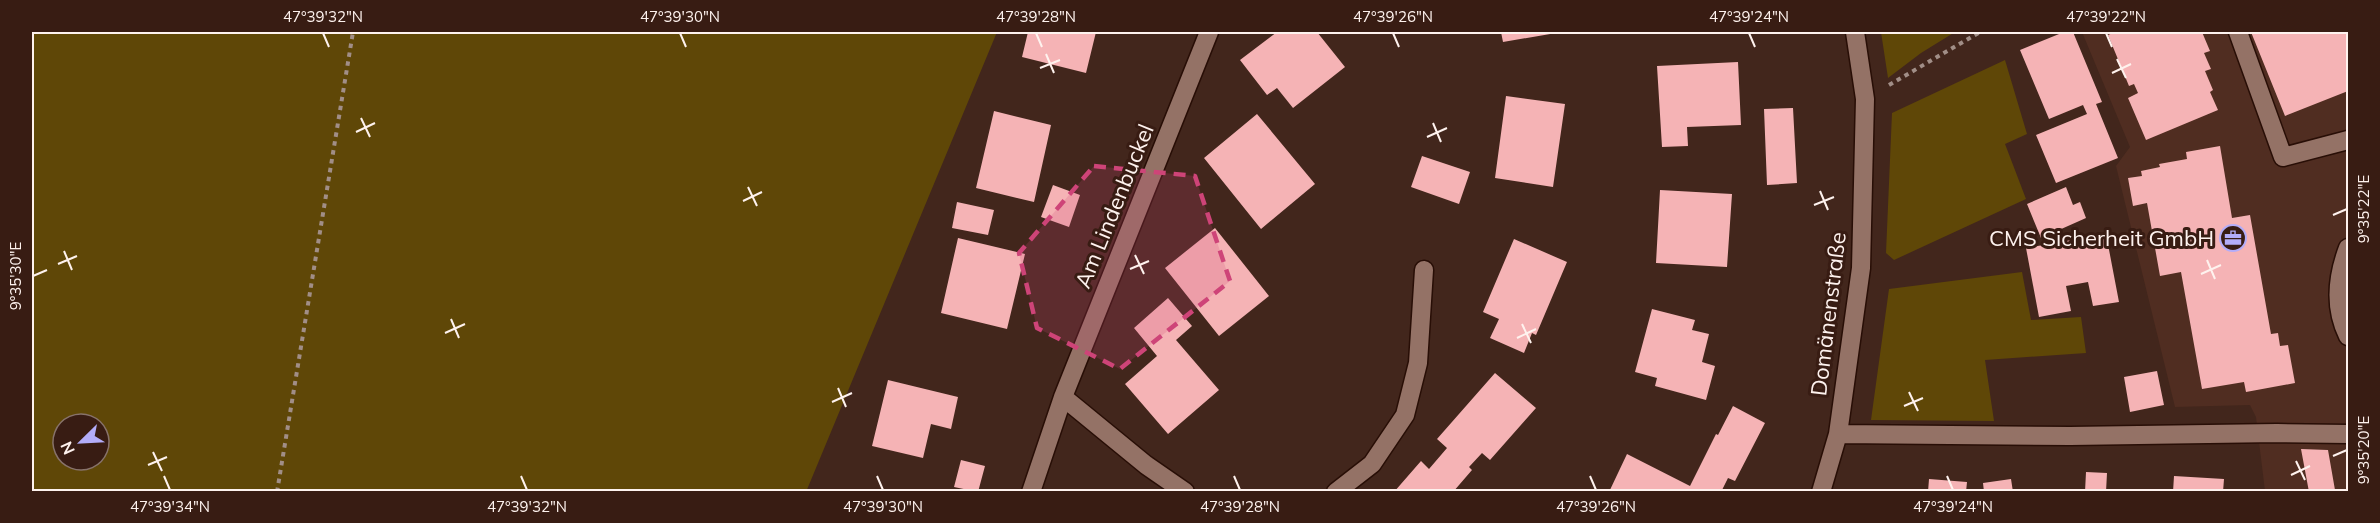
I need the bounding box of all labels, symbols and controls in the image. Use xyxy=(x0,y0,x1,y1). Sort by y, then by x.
text: 47°39'32"N xyxy=(283,7,363,26)
text: 47°39'30"N xyxy=(640,7,720,26)
text: 47°39'28"N xyxy=(996,7,1076,26)
text: 47°39'26"N xyxy=(1353,7,1433,26)
text: 47°39'24"N xyxy=(1709,7,1789,26)
text: 47°39'22"N xyxy=(2066,7,2146,26)
street label: Am Lindenbuckel xyxy=(1068,120,1160,292)
text: 9°35'22"E xyxy=(2354,175,2373,243)
office icon: CMS Sicherheit GmbH xyxy=(2218,223,2248,253)
place label: CMS Sicherheit GmbH xyxy=(1989,224,2214,252)
street label: Domänenstraße xyxy=(1804,231,1852,397)
text: 9°35'30"E xyxy=(6,242,25,310)
north arrow xyxy=(51,412,111,472)
text: 9°35'20"E xyxy=(2354,416,2373,484)
text: N xyxy=(56,439,79,458)
text: 47°39'34"N xyxy=(130,497,210,516)
text: 47°39'32"N xyxy=(487,497,567,516)
text: 47°39'30"N xyxy=(843,497,923,516)
text: 47°39'28"N xyxy=(1200,497,1280,516)
text: 47°39'26"N xyxy=(1556,497,1636,516)
text: 47°39'24"N xyxy=(1913,497,1993,516)

